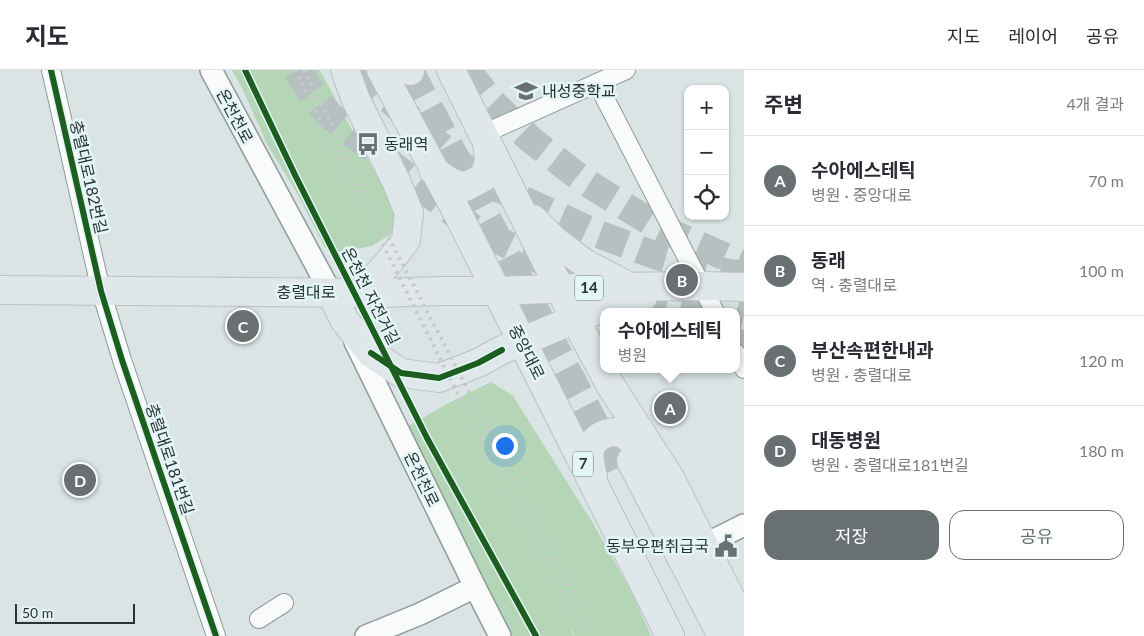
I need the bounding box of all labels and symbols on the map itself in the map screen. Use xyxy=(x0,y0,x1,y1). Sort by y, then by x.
school or university icon: 내성중학교 xyxy=(513,78,539,104)
place label: 내성중학교 xyxy=(542,81,616,100)
street label: 온천천로 xyxy=(213,85,258,146)
street label: 충렬대로182번길 xyxy=(67,118,112,236)
bus stop icon: 동래역 xyxy=(355,131,381,157)
place label: 동래역 xyxy=(384,134,428,153)
street label: 온천천 자전거길 xyxy=(339,244,404,348)
pin: B xyxy=(666,261,698,299)
road number: 14 xyxy=(575,276,603,300)
street label: 충렬대로 xyxy=(277,282,336,301)
pin: C xyxy=(227,307,259,345)
street label: 중앙대로 xyxy=(506,321,549,383)
pin: A xyxy=(654,389,686,427)
street label: 충렬대로181번길 xyxy=(143,401,198,517)
your location xyxy=(492,433,518,459)
street label: 온천천로 xyxy=(401,448,444,510)
road number: 7 xyxy=(573,452,593,476)
pin: D xyxy=(64,461,96,499)
public building icon: 동부우편취급국 xyxy=(713,533,739,559)
place label: 동부우편취급국 xyxy=(606,536,709,555)
scale bar xyxy=(15,601,135,624)

